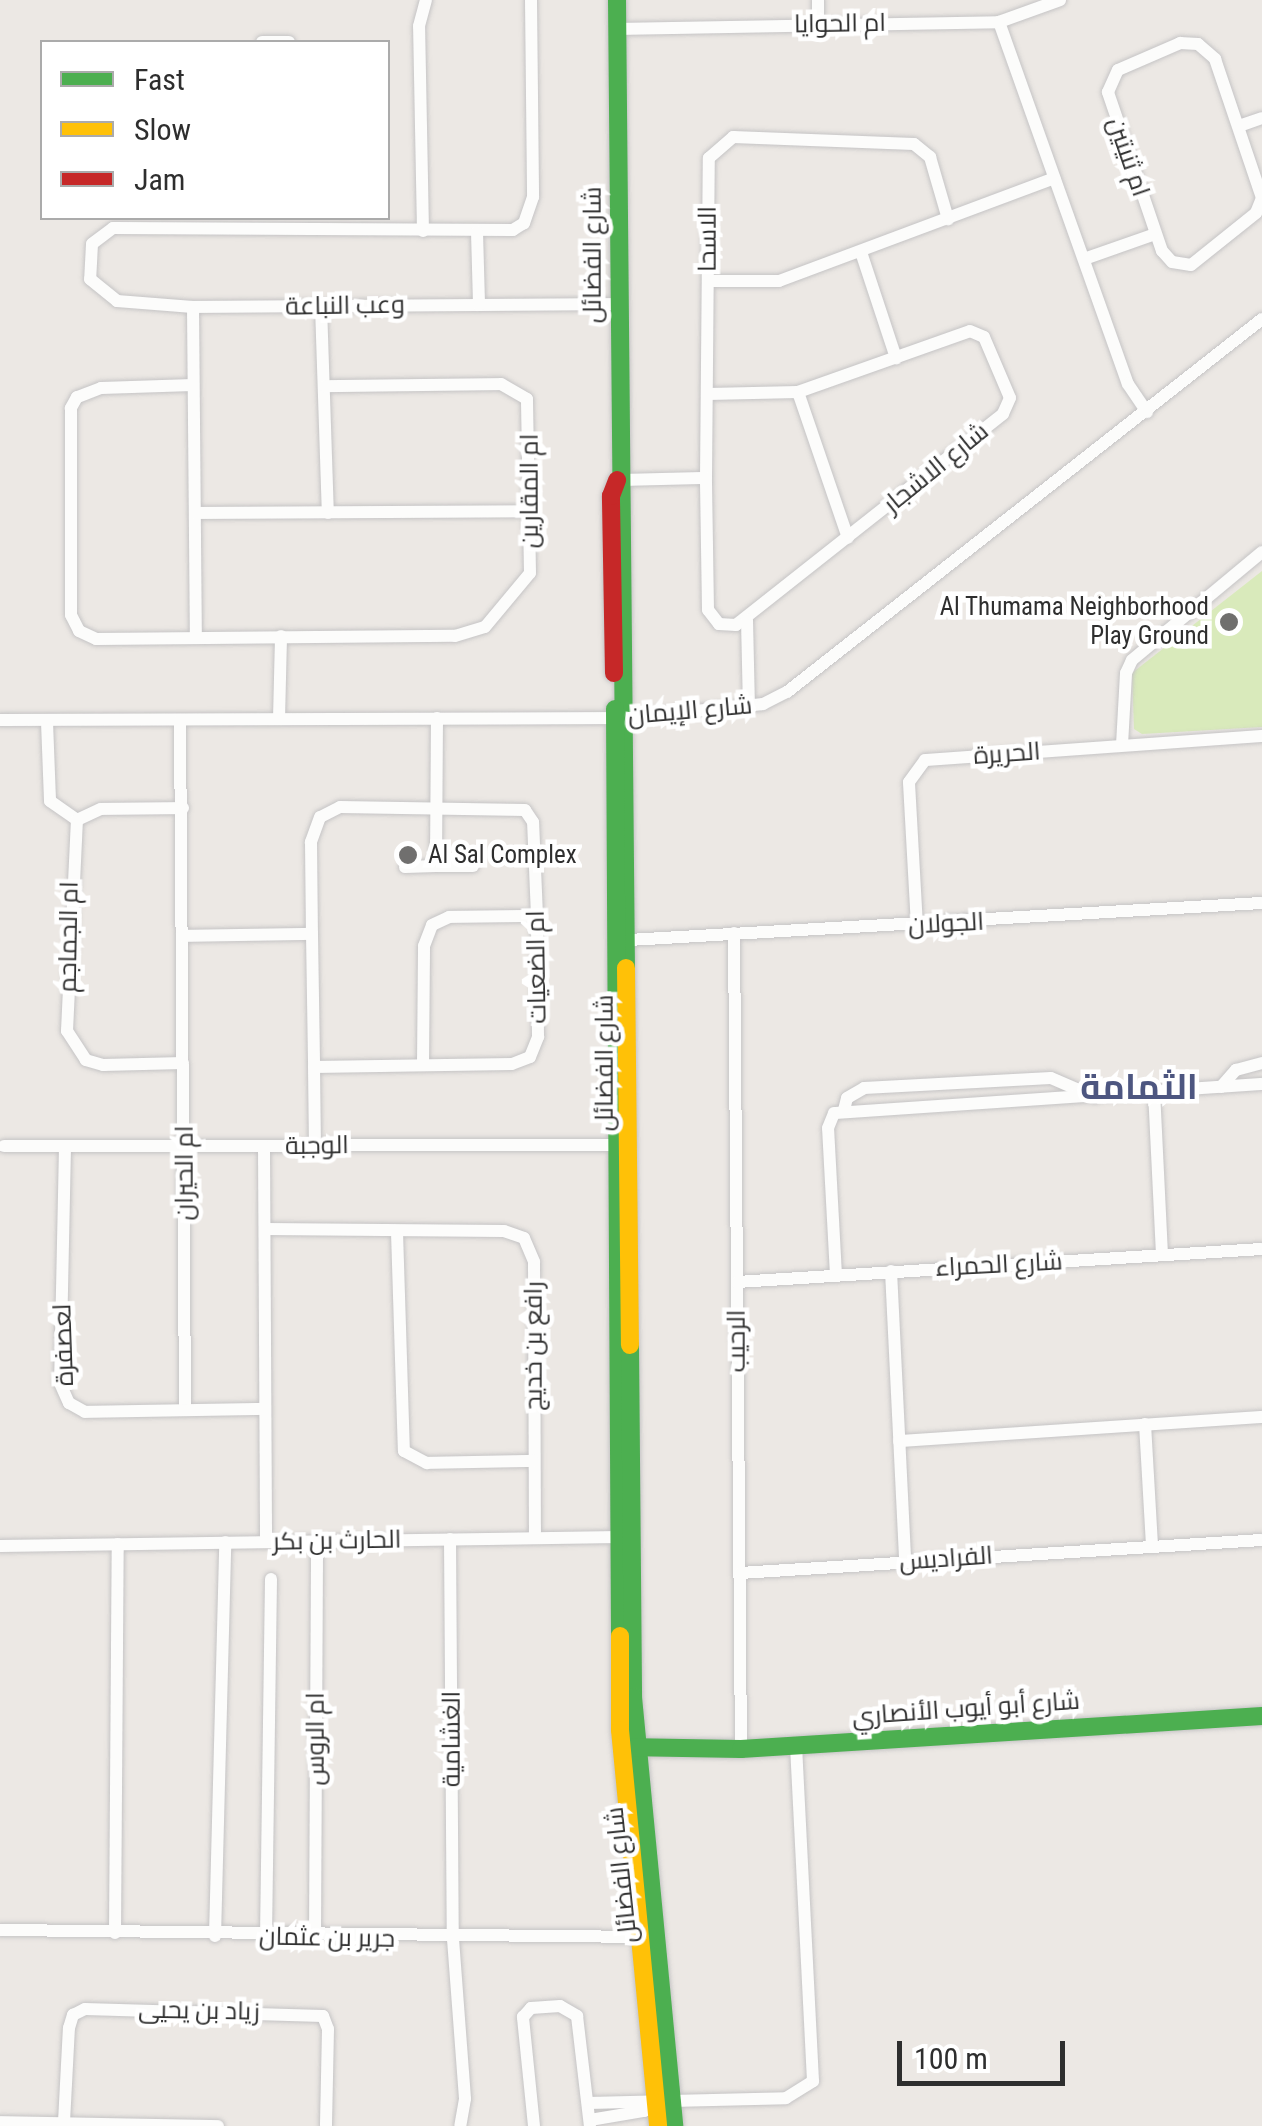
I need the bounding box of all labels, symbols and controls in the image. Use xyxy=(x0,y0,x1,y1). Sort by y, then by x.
street label: ام الحوايا xyxy=(794,8,886,40)
legend xyxy=(40,40,390,220)
text: Fast xyxy=(134,62,185,97)
text: Slow xyxy=(134,112,191,147)
street label: ام ثنيتين xyxy=(1101,114,1155,200)
text: Jam xyxy=(134,162,185,197)
street label: شارع الفضائل xyxy=(578,187,608,323)
street label: الاسحا xyxy=(693,206,723,272)
street label: وعب النباعة xyxy=(285,290,405,322)
street label: شارع الاشجار xyxy=(877,416,995,520)
street label: ام المقارين xyxy=(515,434,545,548)
place label: Al Thumama Neighborhood Play Ground xyxy=(939,593,1209,652)
marker: Al Thumama Neighborhood Play Ground xyxy=(1218,611,1240,633)
street label: شارع الإيمان xyxy=(627,691,753,731)
street label: الحريرة xyxy=(973,737,1041,771)
place label: Al Sal Complex xyxy=(428,840,577,870)
marker: Al Sal Complex xyxy=(397,844,419,866)
street label: ام الجماجم xyxy=(53,881,85,993)
street label: الجولان xyxy=(907,907,985,941)
street label: ام الضعيات xyxy=(521,910,553,1024)
street label: شارع الفضائل xyxy=(590,995,620,1131)
district label: الثمامة xyxy=(1080,1067,1198,1109)
street label: ام الحيران xyxy=(170,1125,200,1221)
street label: الوجبة xyxy=(285,1130,349,1162)
street label: شارع الحمراء xyxy=(935,1247,1063,1283)
street label: رافع بن خديج xyxy=(519,1281,549,1411)
street label: لعصفرة xyxy=(48,1303,80,1387)
street label: الرحيب xyxy=(722,1310,752,1372)
street label: الحارث بن بكر xyxy=(272,1525,402,1557)
street label: الفراديس xyxy=(898,1541,994,1577)
street label: شارع أبو أيوب الأنصاري xyxy=(851,1686,1081,1732)
street label: الغشامية xyxy=(437,1691,467,1787)
street label: ام الروس xyxy=(301,1692,331,1786)
street label: شارع الفضائل xyxy=(600,1806,644,1944)
street label: جرير بن عثمان xyxy=(259,1922,395,1954)
street label: زياد بن يحيى xyxy=(138,1995,260,2027)
scale bar xyxy=(902,2021,1070,2083)
text: 100 m xyxy=(914,2041,988,2076)

